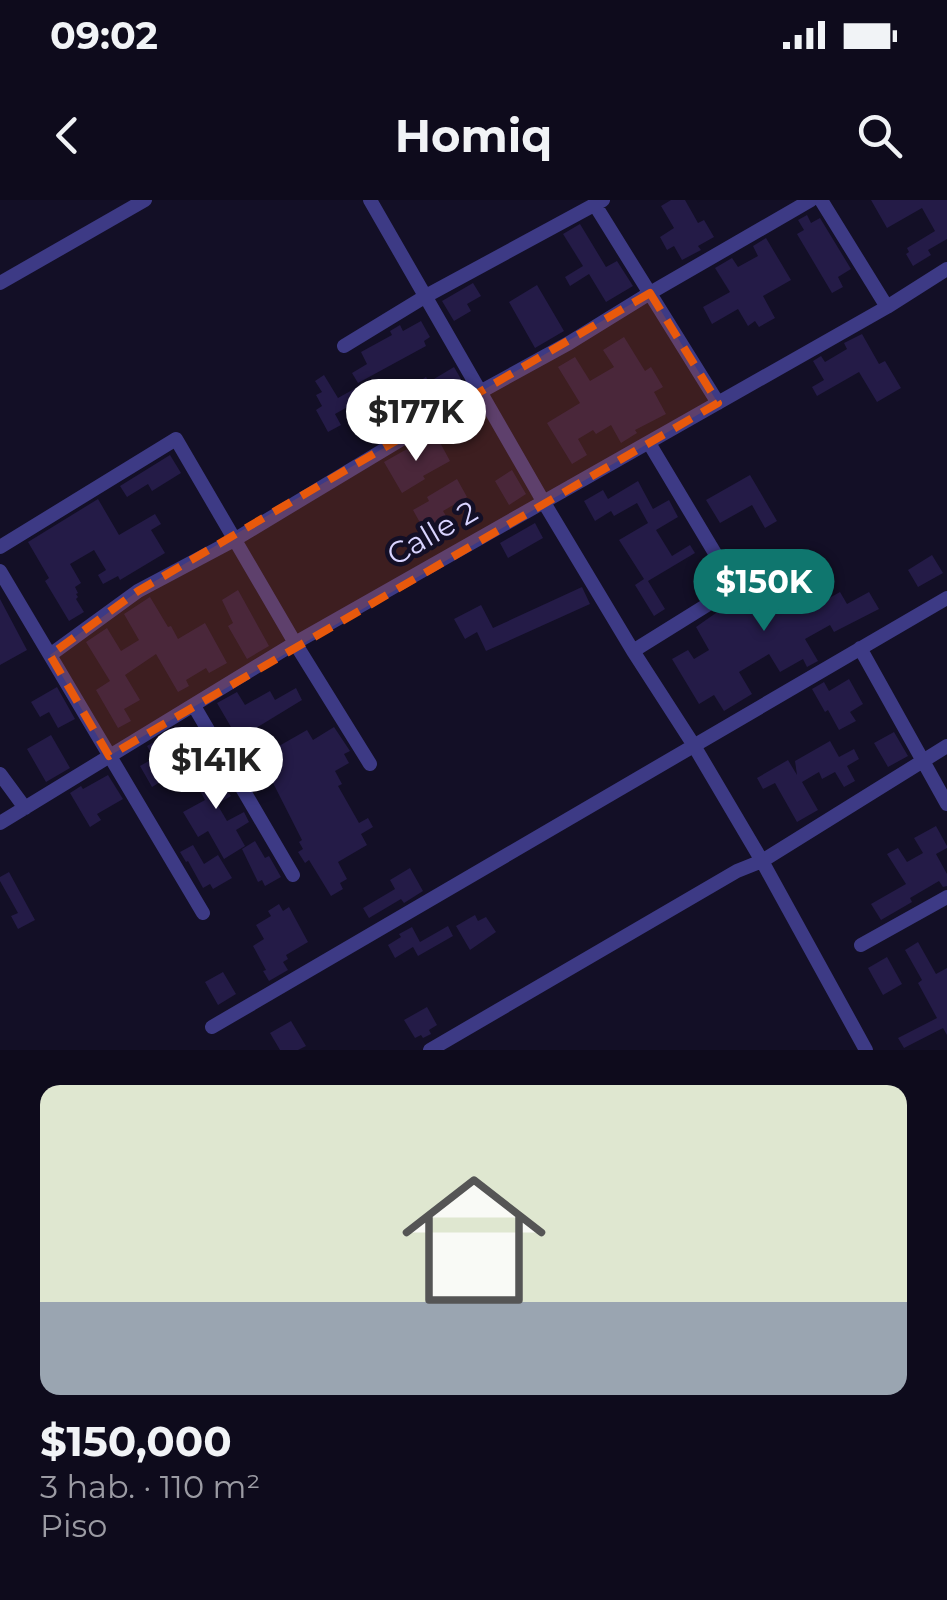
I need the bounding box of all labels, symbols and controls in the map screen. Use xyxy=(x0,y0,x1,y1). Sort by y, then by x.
text: 09:02 xyxy=(50,12,158,59)
icon: back xyxy=(40,108,95,163)
text: Homiq xyxy=(395,108,552,163)
icon: search xyxy=(852,108,907,163)
pin: $177K xyxy=(346,379,486,464)
text: $177K xyxy=(368,392,464,431)
street label: Calle 2 xyxy=(380,493,484,573)
pin: $150K xyxy=(694,549,834,634)
text: $150K xyxy=(715,562,813,601)
pin: $141K xyxy=(146,727,286,812)
text: $141K xyxy=(171,740,261,779)
icon: home xyxy=(384,1150,564,1330)
text: $150,000 xyxy=(40,1415,232,1467)
text: 3 hab. · 110 m² xyxy=(40,1467,260,1506)
text: Piso xyxy=(40,1506,107,1545)

